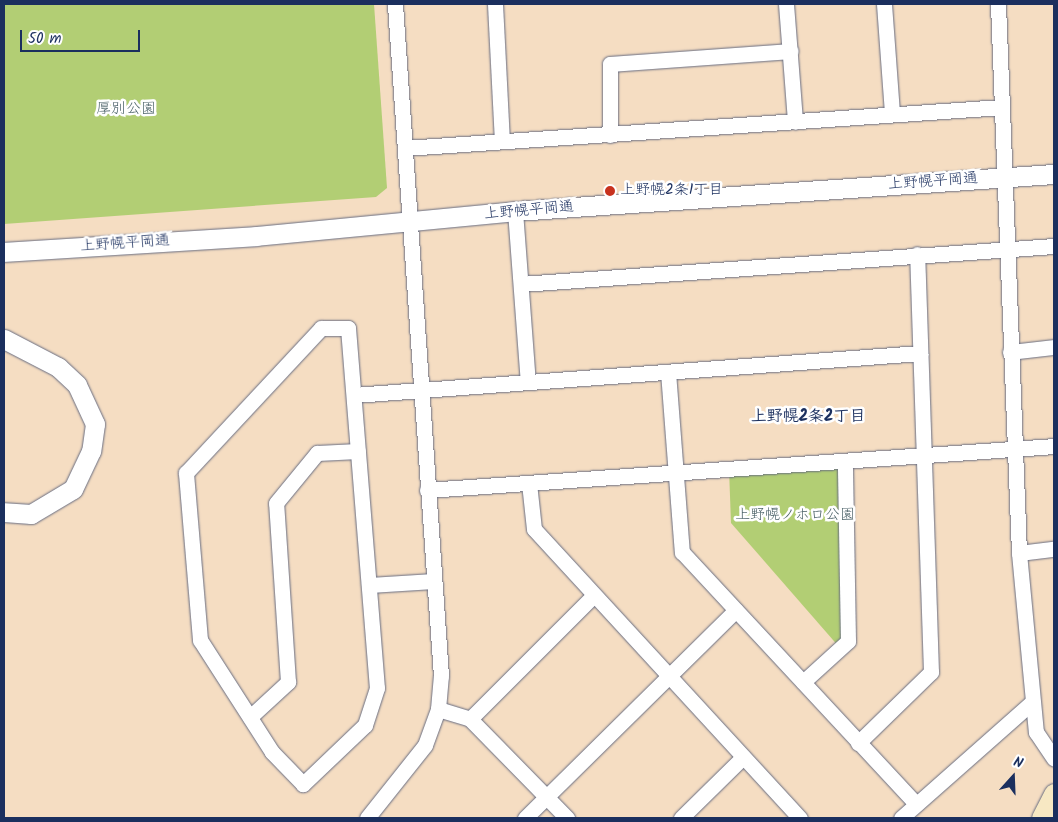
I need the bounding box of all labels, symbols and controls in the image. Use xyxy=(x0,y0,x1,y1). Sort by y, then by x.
scale bar xyxy=(22,20,142,52)
text: 50 m xyxy=(28,27,62,51)
park label: 厚別公園 xyxy=(96,101,156,119)
street label: 上野幌平岡通 xyxy=(887,170,979,194)
place label: 上野幌2条1丁目 xyxy=(620,182,723,200)
marker: 上野幌2条1丁目 xyxy=(604,185,616,197)
street label: 上野幌平岡通 xyxy=(483,198,575,224)
street label: 上野幌平岡通 xyxy=(79,232,171,256)
district label: 上野幌2条2丁目 xyxy=(751,407,865,427)
park label: 上野幌ノホロ公園 xyxy=(735,507,855,525)
text: N xyxy=(1010,751,1026,775)
north arrow xyxy=(988,752,1038,802)

